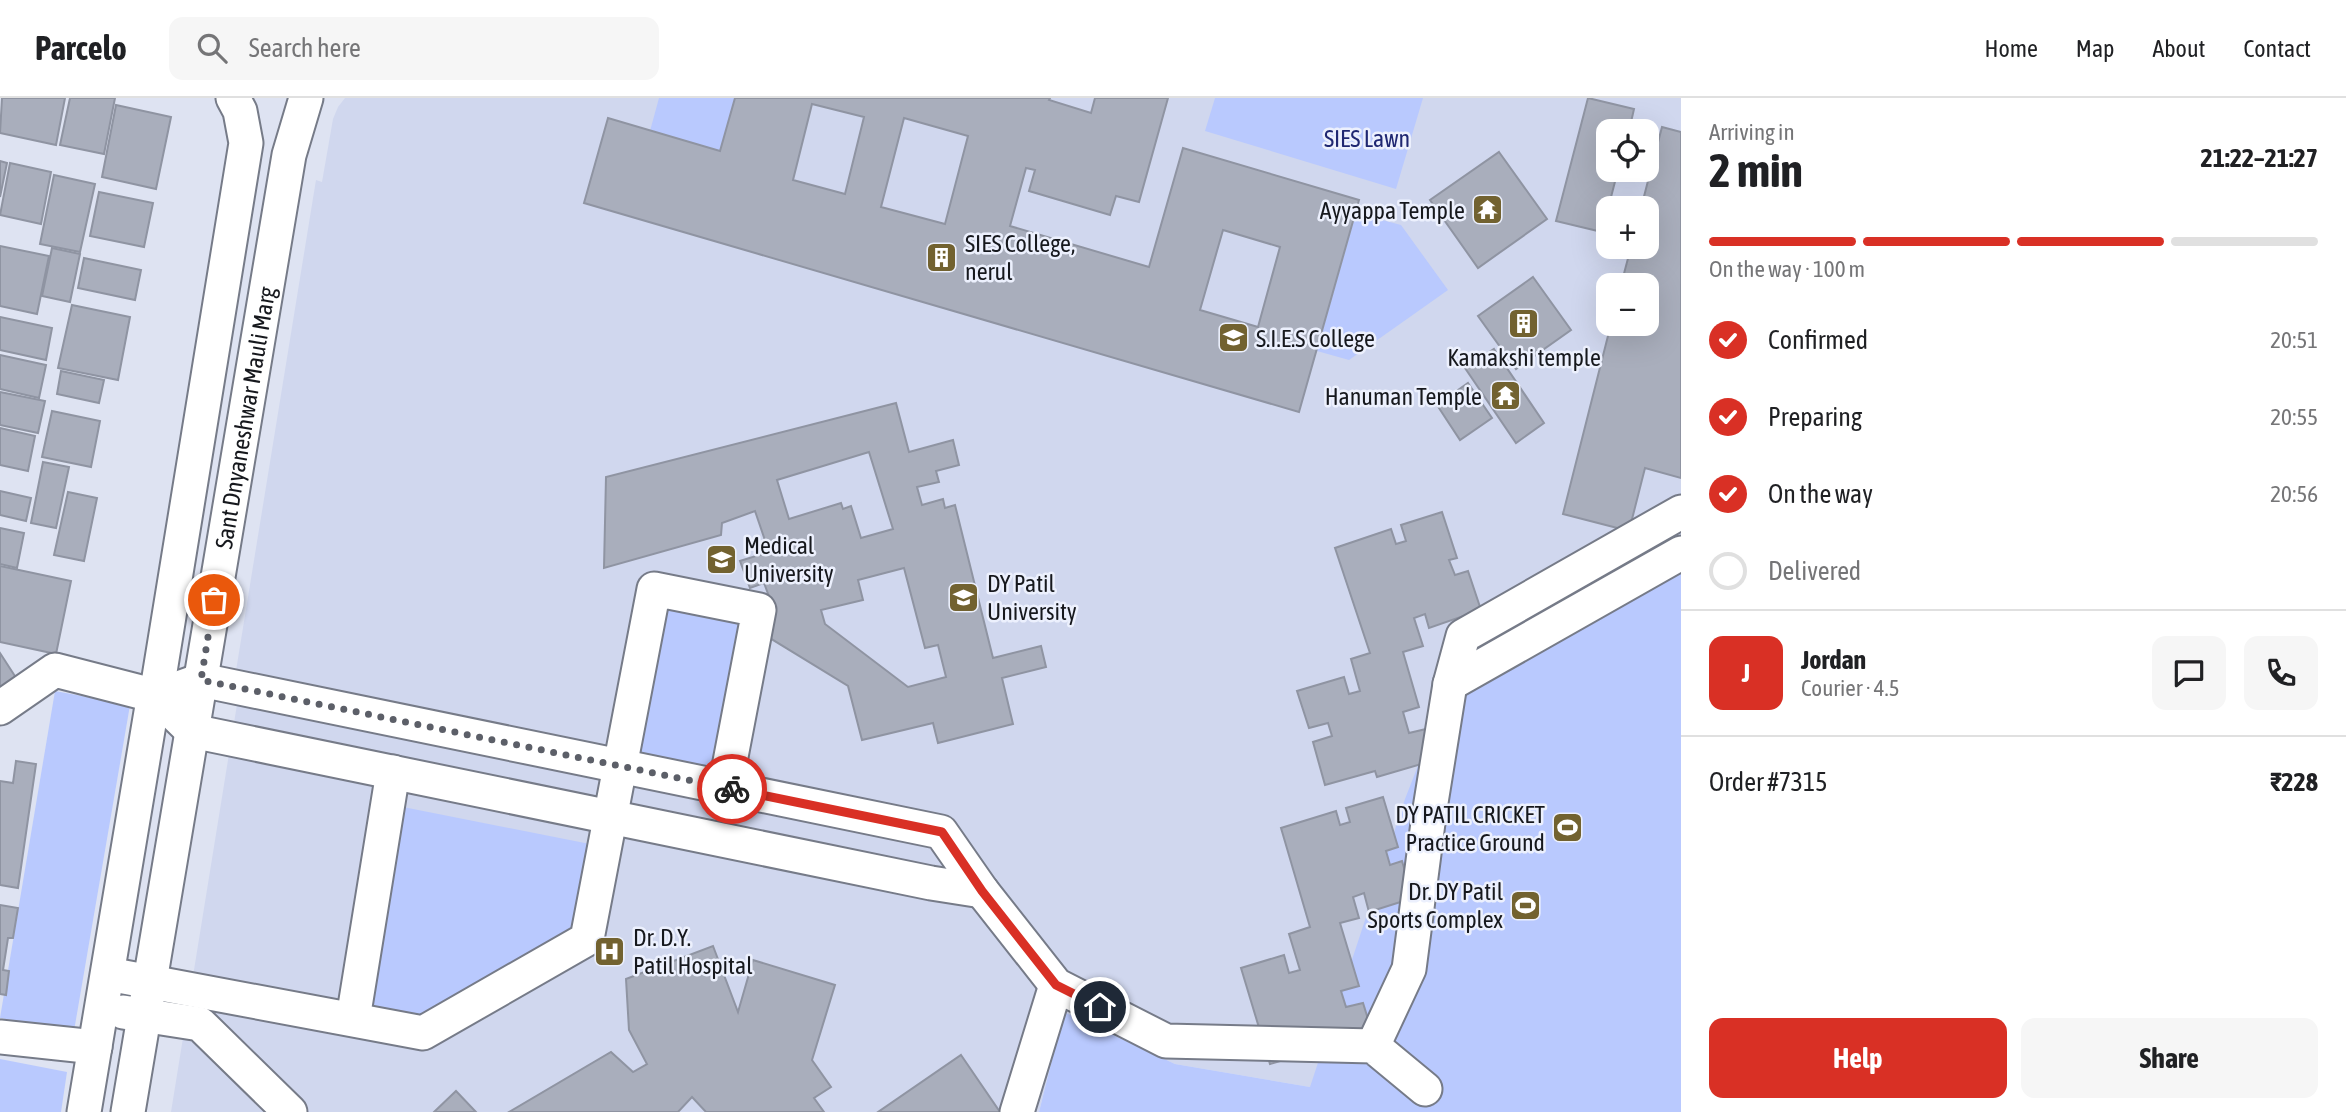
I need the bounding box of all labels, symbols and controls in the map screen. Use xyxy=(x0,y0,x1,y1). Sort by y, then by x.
search box xyxy=(169,17,659,80)
text: Parcelo xyxy=(35,29,127,67)
icon: search xyxy=(193,29,231,67)
text: Search here xyxy=(249,33,361,63)
text: Home xyxy=(1984,35,2038,62)
text: Map xyxy=(2076,35,2114,62)
text: About xyxy=(2152,35,2205,62)
text: Contact xyxy=(2243,35,2311,62)
map controls xyxy=(1596,119,1659,336)
button: locate xyxy=(1596,119,1659,182)
text: Arriving in xyxy=(1709,119,1795,145)
park label: SIES Lawn xyxy=(1324,125,1410,152)
text: 21:22–21:27 xyxy=(2201,143,2318,173)
text: 2 min xyxy=(1709,144,1803,197)
temple icon: Ayyappa Temple xyxy=(1471,193,1505,227)
button: + xyxy=(1596,196,1659,259)
place label: Ayyappa Temple xyxy=(1320,197,1465,224)
place label: SIES College, nerul xyxy=(965,230,1075,285)
building icon: SIES College, nerul xyxy=(925,240,959,274)
text: On the way · 100 m xyxy=(1709,256,1865,282)
button: − xyxy=(1596,273,1659,336)
street label: Sant Dnyaneshwar Mauli Marg xyxy=(209,284,280,551)
building icon: Kamakshi temple xyxy=(1507,306,1541,340)
school or university icon: S.I.E.S College xyxy=(1216,321,1250,355)
icon: check xyxy=(1709,321,1747,359)
place label: S.I.E.S College xyxy=(1256,325,1375,352)
text: Confirmed xyxy=(1768,325,1868,355)
text: 20:51 xyxy=(2270,327,2318,353)
place label: Kamakshi temple xyxy=(1447,344,1601,371)
temple icon: Hanuman Temple xyxy=(1488,379,1522,413)
place label: Hanuman Temple xyxy=(1325,383,1482,410)
icon: check xyxy=(1709,398,1747,436)
text: Preparing xyxy=(1768,402,1862,432)
text: 20:55 xyxy=(2270,404,2318,430)
icon: check xyxy=(1709,475,1747,513)
text: On the way xyxy=(1768,479,1873,509)
text: 20:56 xyxy=(2270,481,2318,507)
place label: Medical University xyxy=(744,532,834,587)
school or university icon: Medical University xyxy=(704,542,738,576)
text: Delivered xyxy=(1768,556,1861,586)
pin xyxy=(184,570,244,630)
place label: DY Patil University xyxy=(987,570,1077,625)
school or university icon: DY Patil University xyxy=(947,580,981,614)
icon: bag xyxy=(195,581,233,619)
button: chat xyxy=(2152,636,2226,710)
button: phone xyxy=(2244,636,2318,710)
text: Jordan xyxy=(1801,645,1866,675)
text: J xyxy=(1742,658,1750,688)
text: Courier · 4.5 xyxy=(1801,675,1900,701)
courier xyxy=(697,754,767,824)
text: Order #7315 xyxy=(1709,767,1828,797)
text: ₹228 xyxy=(2270,767,2318,797)
icon: bike xyxy=(713,770,751,808)
place label: DY PATIL CRICKET Practice Ground xyxy=(1395,801,1545,856)
sports icon: DY PATIL CRICKET Practice Ground xyxy=(1551,811,1585,845)
place label: Dr. DY Patil Sports Complex xyxy=(1368,878,1504,933)
sports icon: Dr. DY Patil Sports Complex xyxy=(1509,888,1543,922)
place label: Dr. D.Y. Patil Hospital xyxy=(633,924,753,979)
hospital icon: Dr. D.Y. Patil Hospital xyxy=(593,934,627,968)
pin xyxy=(1070,977,1130,1037)
icon: home xyxy=(1081,988,1119,1026)
button: Help xyxy=(1709,1018,2007,1098)
button: Share xyxy=(2021,1018,2318,1098)

